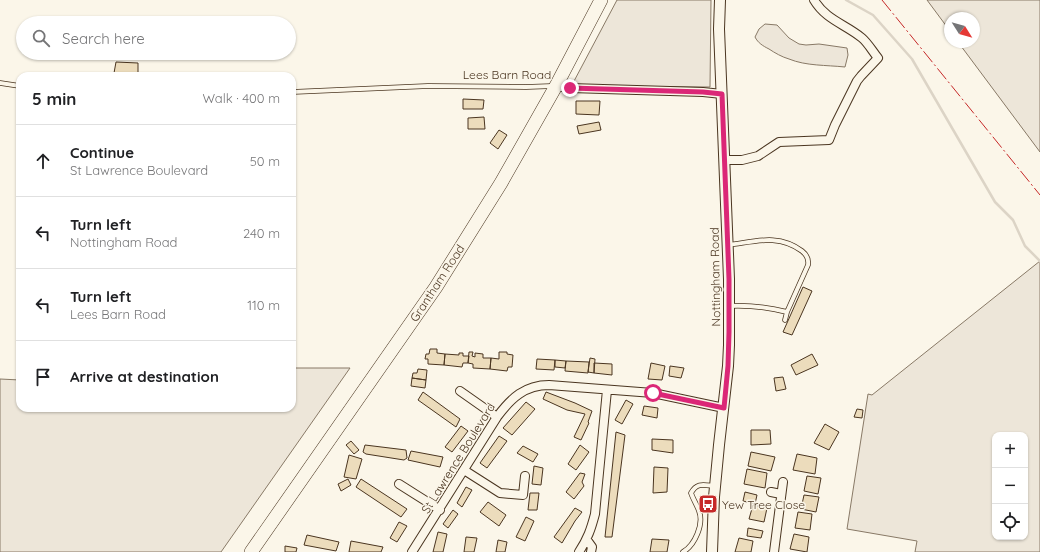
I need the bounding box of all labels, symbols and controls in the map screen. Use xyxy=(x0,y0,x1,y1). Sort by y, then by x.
north arrow xyxy=(944,12,980,48)
search box xyxy=(16,16,296,60)
icon: search xyxy=(30,27,52,49)
text: Search here xyxy=(62,29,145,48)
street label: Lees Barn Road xyxy=(463,67,551,82)
route end xyxy=(561,79,579,97)
text: 5 min xyxy=(32,88,76,109)
text: Walk · 400 m xyxy=(202,90,280,106)
text: Continue xyxy=(70,143,134,162)
icon: ahead xyxy=(32,150,54,172)
text: 50 m xyxy=(250,153,280,169)
text: St Lawrence Boulevard xyxy=(70,162,208,178)
text: Turn left xyxy=(70,215,132,234)
icon: left xyxy=(32,222,54,244)
text: 240 m xyxy=(243,225,280,241)
street label: Nottingham Road xyxy=(707,227,723,327)
text: Nottingham Road xyxy=(70,234,177,250)
street label: Grantham Road xyxy=(406,242,468,324)
text: Turn left xyxy=(70,287,132,306)
icon: left xyxy=(32,294,54,316)
text: 110 m xyxy=(247,297,280,313)
text: Lees Barn Road xyxy=(70,306,166,322)
icon: arrive xyxy=(32,366,54,388)
text: Arrive at destination xyxy=(70,367,219,386)
route start xyxy=(644,384,662,402)
street label: St Lawrence Boulevard xyxy=(418,400,498,516)
map controls xyxy=(992,432,1028,540)
button: + xyxy=(992,432,1028,468)
button: − xyxy=(992,468,1028,504)
bus stop icon: Yew Tree Close xyxy=(697,493,719,515)
place label: Yew Tree Close xyxy=(722,497,805,512)
button: locate xyxy=(992,504,1028,540)

